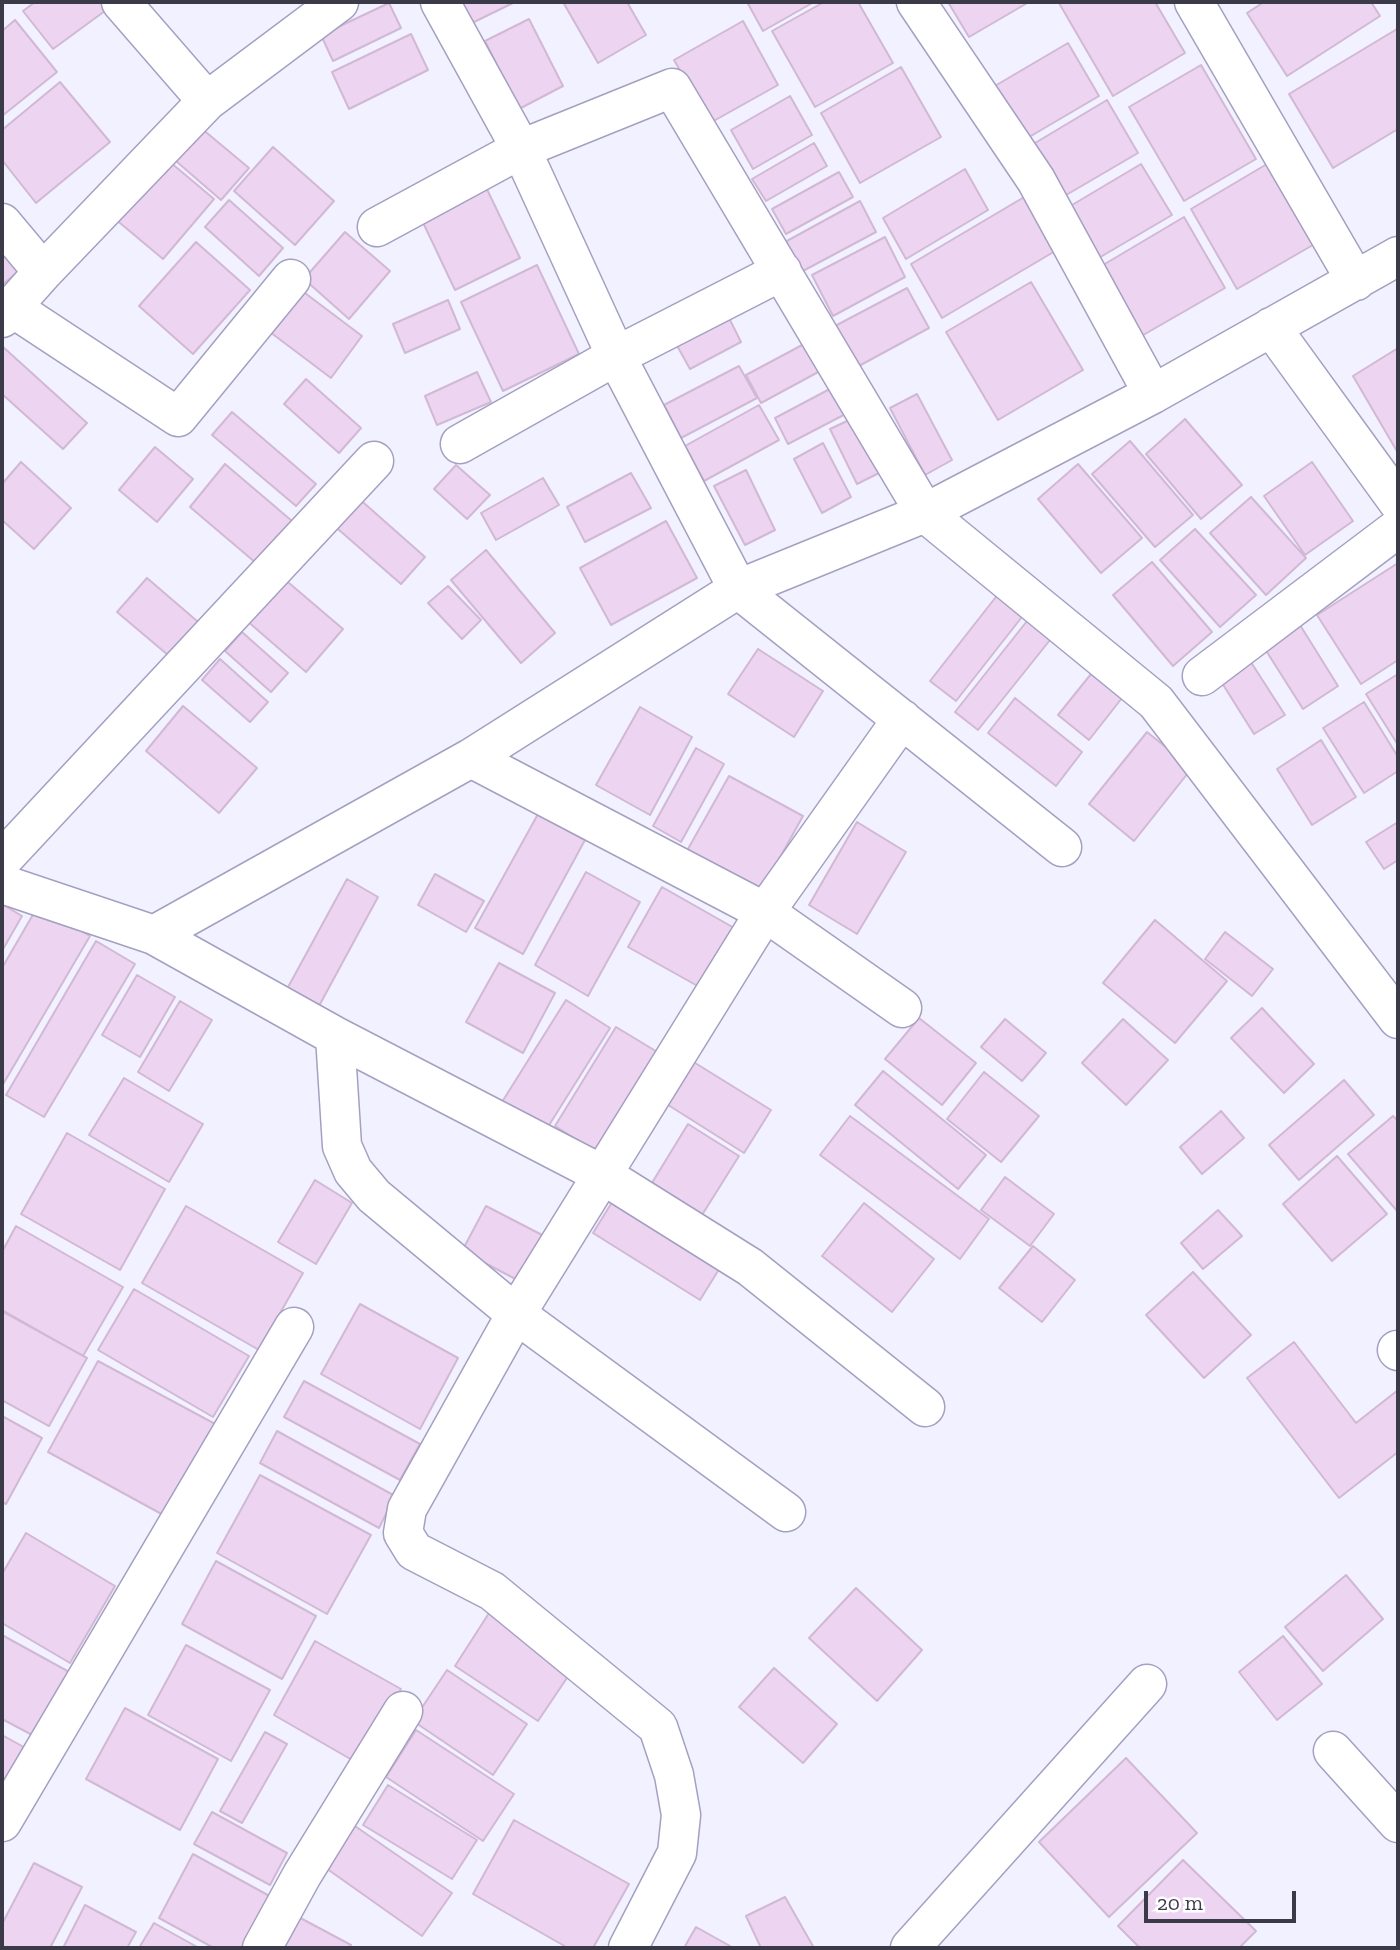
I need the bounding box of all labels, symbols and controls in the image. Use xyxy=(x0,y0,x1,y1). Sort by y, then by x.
scale bar xyxy=(1148,1876,1300,1920)
text: 20 m xyxy=(1157,1890,1203,1915)

